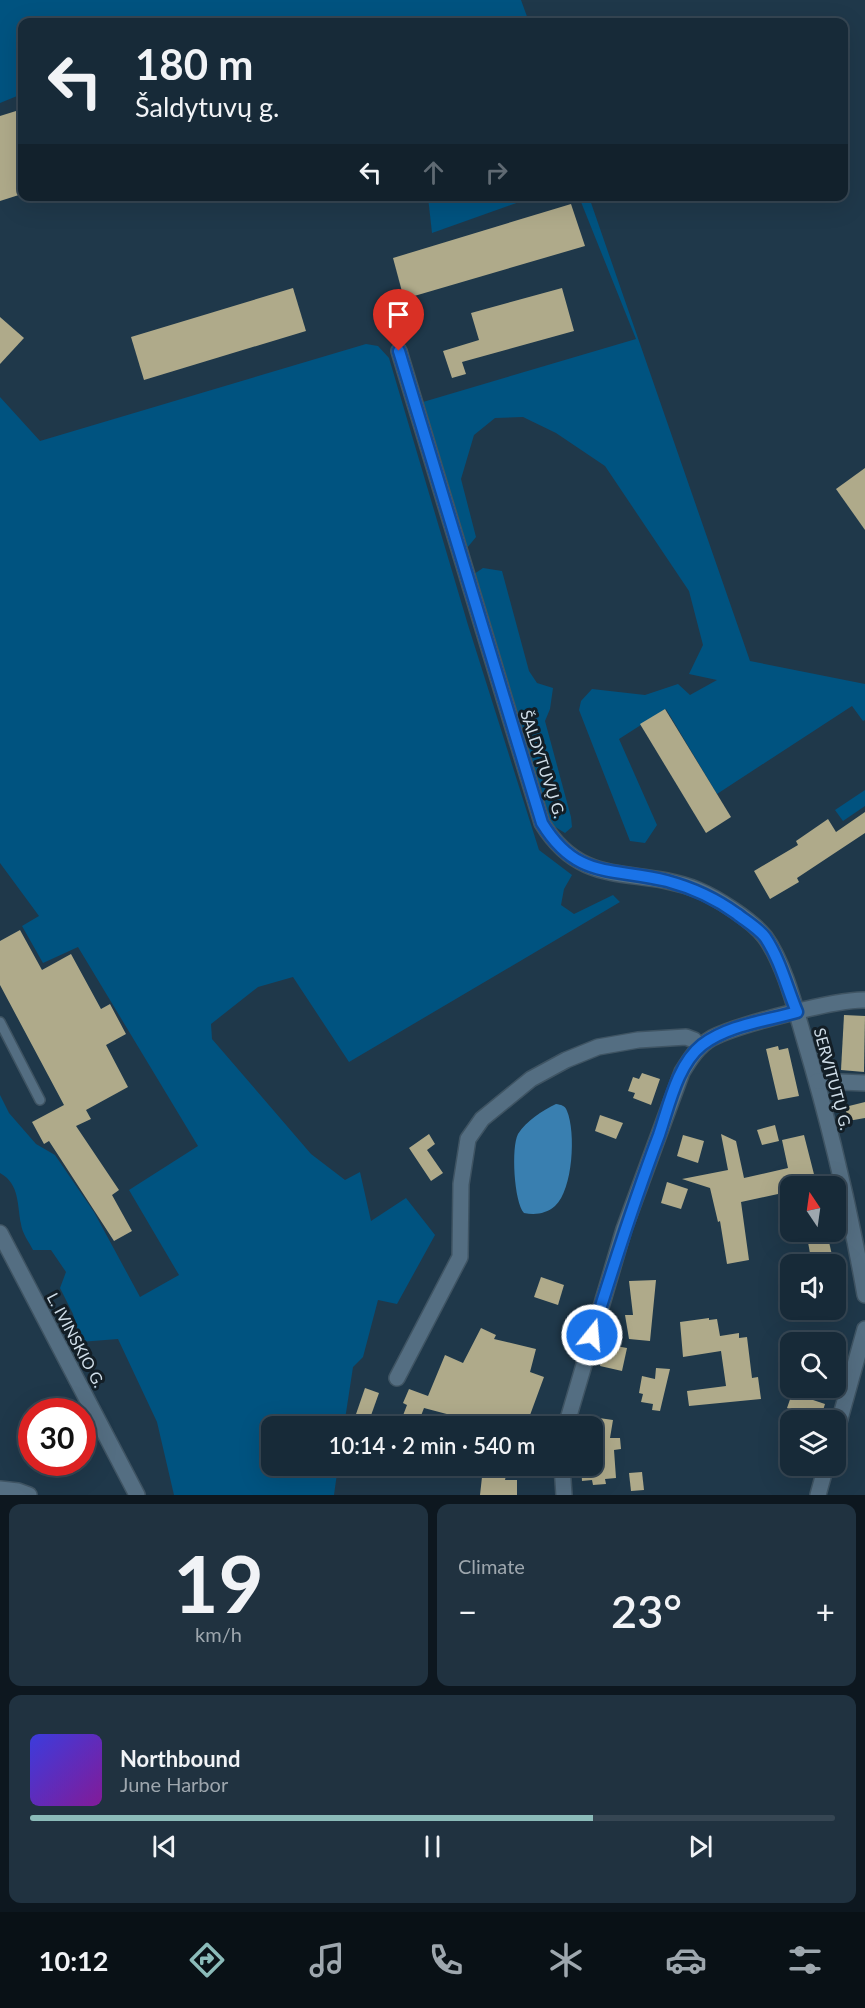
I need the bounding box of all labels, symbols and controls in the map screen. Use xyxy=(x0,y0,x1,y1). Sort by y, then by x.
text: 180 m xyxy=(135,39,253,89)
icon: left xyxy=(36,42,114,120)
text: Šaldytuvų g. xyxy=(135,90,279,123)
icon: left xyxy=(354,156,387,189)
icon: ahead xyxy=(417,156,450,189)
icon: right xyxy=(480,156,513,189)
pin xyxy=(373,289,424,351)
icon: arrive xyxy=(382,298,415,331)
street label: ŠALDYTUVŲ G. xyxy=(517,707,570,820)
street label: SERVITUTŲ G. xyxy=(811,1026,856,1132)
north arrow xyxy=(780,1176,846,1242)
map controls xyxy=(780,1176,846,1476)
button: sound xyxy=(780,1254,846,1320)
street label: L. IVINSKIO G. xyxy=(44,1289,109,1390)
position arrow xyxy=(560,1303,624,1367)
button: search xyxy=(780,1332,846,1398)
speed limit sign: 30 xyxy=(18,1398,96,1476)
button: layers xyxy=(780,1410,846,1476)
text: 10:14 · 2 min · 540 m xyxy=(329,1432,535,1459)
text: 19 xyxy=(173,1536,264,1630)
text: Climate xyxy=(458,1554,525,1578)
text: 23° xyxy=(611,1584,682,1638)
text: − xyxy=(458,1591,477,1631)
text: + xyxy=(816,1591,835,1631)
text: km/h xyxy=(195,1622,242,1646)
text: Northbound xyxy=(120,1745,240,1772)
text: June Harbor xyxy=(120,1772,228,1796)
icon: previous xyxy=(148,1830,181,1863)
icon: pause xyxy=(416,1830,449,1863)
icon: next xyxy=(684,1830,717,1863)
icon: directions xyxy=(186,1939,228,1981)
icon: music xyxy=(306,1939,348,1981)
icon: phone xyxy=(425,1939,467,1981)
icon: climate xyxy=(545,1939,587,1981)
icon: car xyxy=(665,1939,707,1981)
icon: filters xyxy=(784,1939,826,1981)
text: 10:12 xyxy=(39,1944,108,1977)

